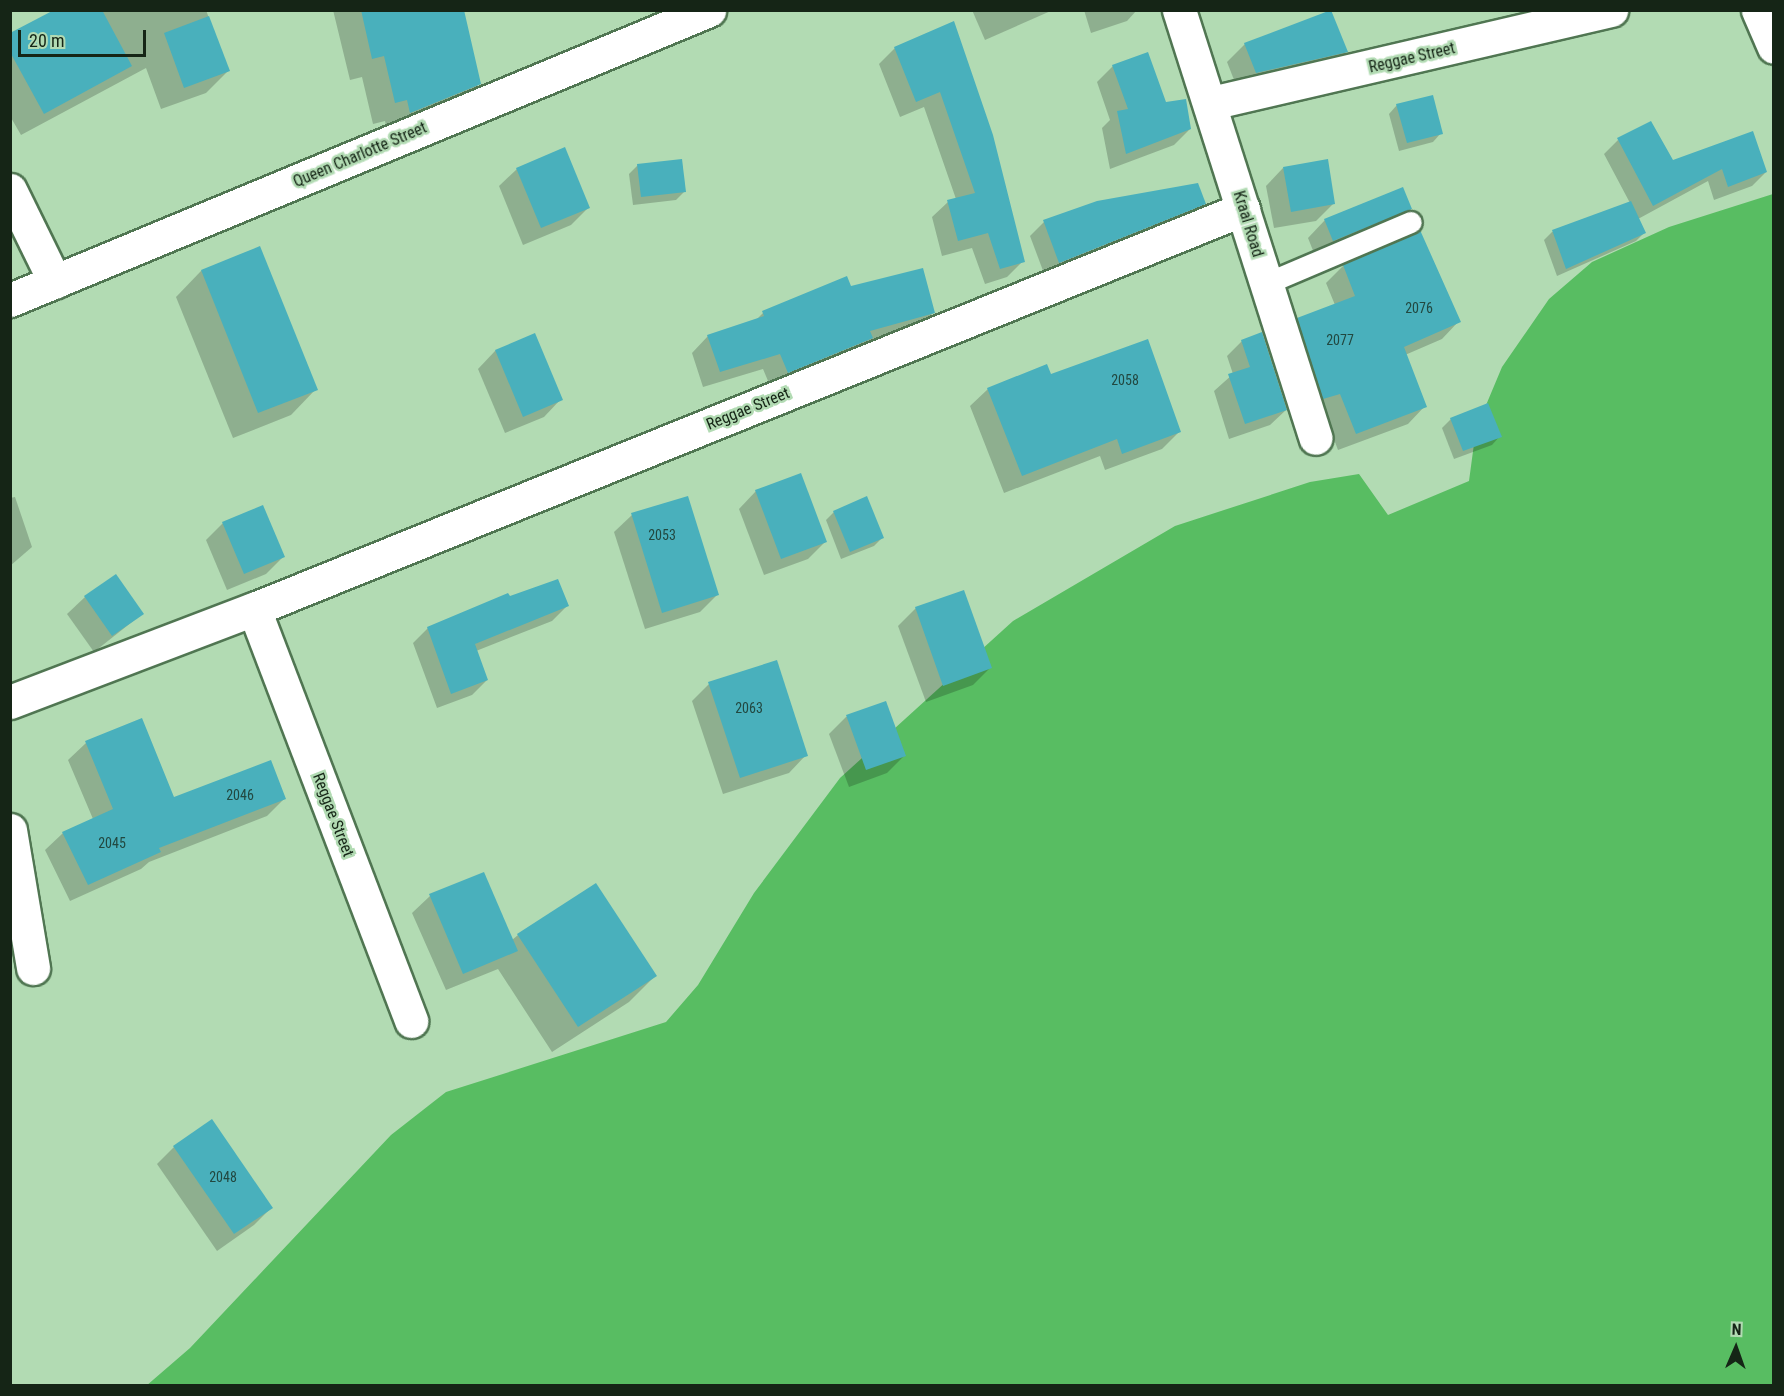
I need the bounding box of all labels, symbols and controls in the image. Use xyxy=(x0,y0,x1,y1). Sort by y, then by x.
scale bar xyxy=(21,18,148,56)
text: 20 m xyxy=(29,30,64,51)
street label: Reggae Street xyxy=(1367,39,1457,77)
street label: Queen Charlotte Street xyxy=(290,118,430,192)
street label: Kraal Road xyxy=(1229,189,1267,259)
house number: 2076 xyxy=(1405,300,1433,316)
house number: 2077 xyxy=(1326,332,1354,348)
house number: 2058 xyxy=(1111,372,1139,388)
street label: Reggae Street xyxy=(704,384,792,434)
house number: 2053 xyxy=(648,527,676,543)
house number: 2063 xyxy=(735,700,763,716)
street label: Reggae Street xyxy=(308,770,358,860)
house number: 2046 xyxy=(226,787,254,803)
house number: 2045 xyxy=(98,835,126,851)
house number: 2048 xyxy=(209,1169,237,1185)
north arrow xyxy=(1706,1318,1766,1378)
text: N xyxy=(1731,1320,1742,1339)

